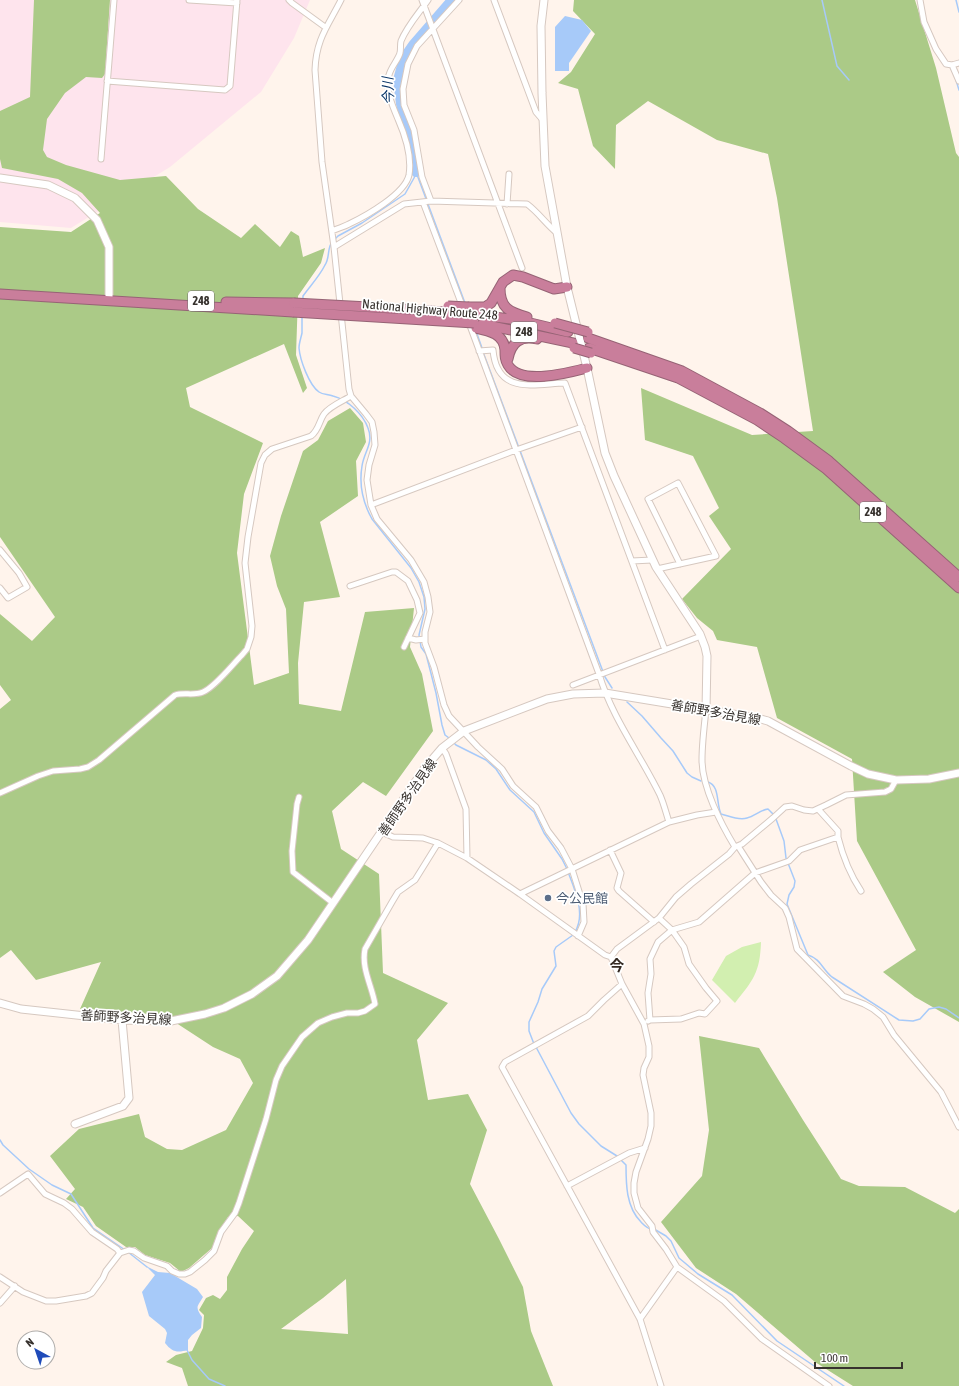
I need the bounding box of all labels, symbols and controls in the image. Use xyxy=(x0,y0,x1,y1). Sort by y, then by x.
water label: 今川 xyxy=(379,75,396,105)
road number: 248 xyxy=(188,291,214,311)
street label: National Highway Route 248 xyxy=(362,296,498,323)
road number: 248 xyxy=(511,322,537,342)
road number: 248 xyxy=(860,502,886,522)
street label: 善師野多治見線 xyxy=(670,697,762,728)
street label: 善師野多治見線 xyxy=(375,756,440,839)
place label: 今公民館 xyxy=(556,891,608,906)
marker: 今公民館 xyxy=(543,893,553,903)
district label: 今 xyxy=(609,957,625,974)
street label: 善師野多治見線 xyxy=(80,1008,172,1027)
north arrow xyxy=(16,1330,56,1370)
text: N xyxy=(23,1336,36,1349)
scale bar xyxy=(815,1344,902,1370)
text: 100 m xyxy=(821,1351,848,1365)

